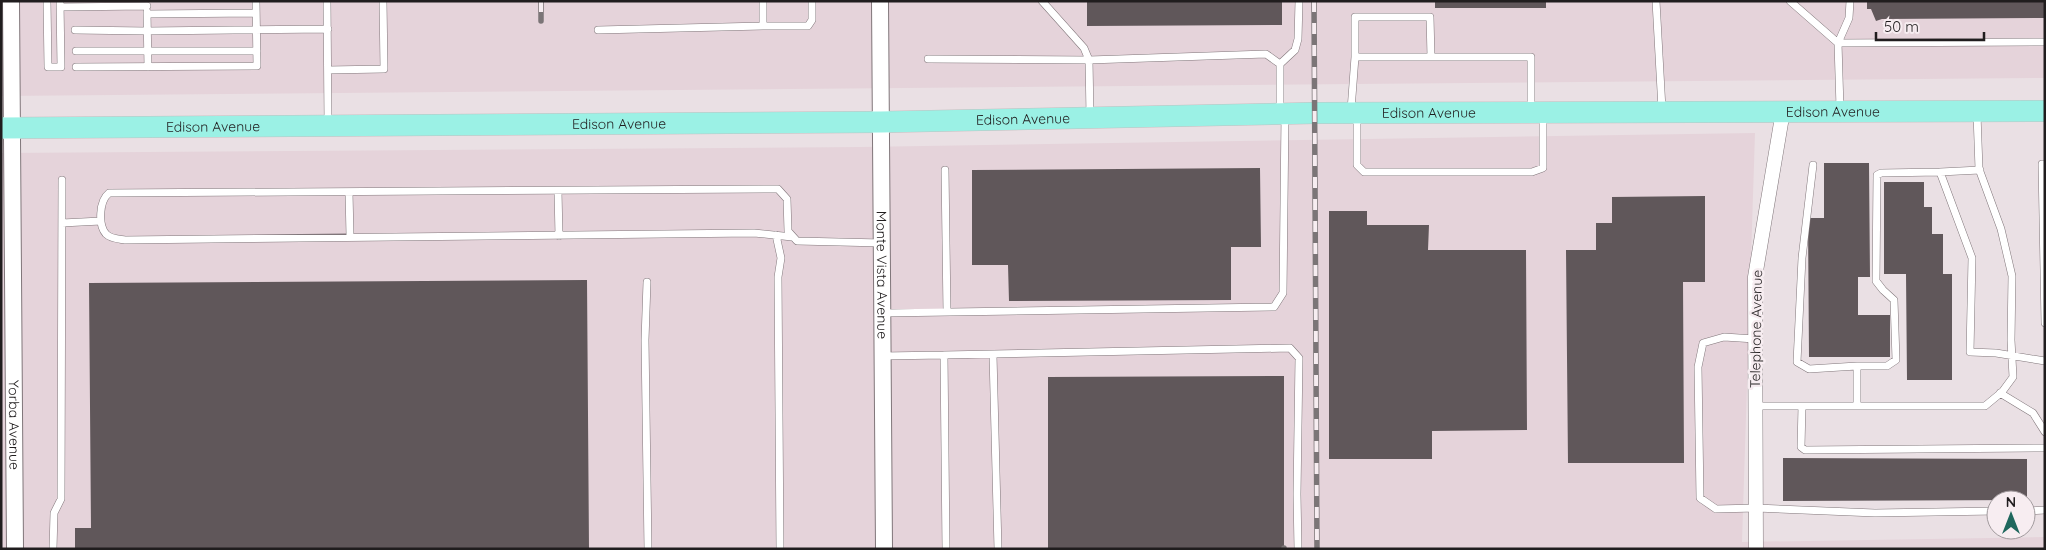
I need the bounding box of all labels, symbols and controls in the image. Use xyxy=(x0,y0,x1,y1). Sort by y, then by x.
scale bar xyxy=(1876,10,1984,42)
text: 50 m xyxy=(1884,17,1919,36)
street label: Edison Avenue xyxy=(1786,102,1880,121)
street label: Edison Avenue xyxy=(1382,104,1476,122)
street label: Edison Avenue xyxy=(976,109,1070,129)
street label: Edison Avenue xyxy=(572,114,666,133)
street label: Edison Avenue xyxy=(166,117,260,136)
street label: Monte Vista Avenue xyxy=(873,211,891,339)
street label: Telephone Avenue xyxy=(1746,270,1766,388)
street label: Yorba Avenue xyxy=(5,380,23,470)
north arrow xyxy=(1986,490,2036,540)
text: N xyxy=(2006,493,2016,511)

